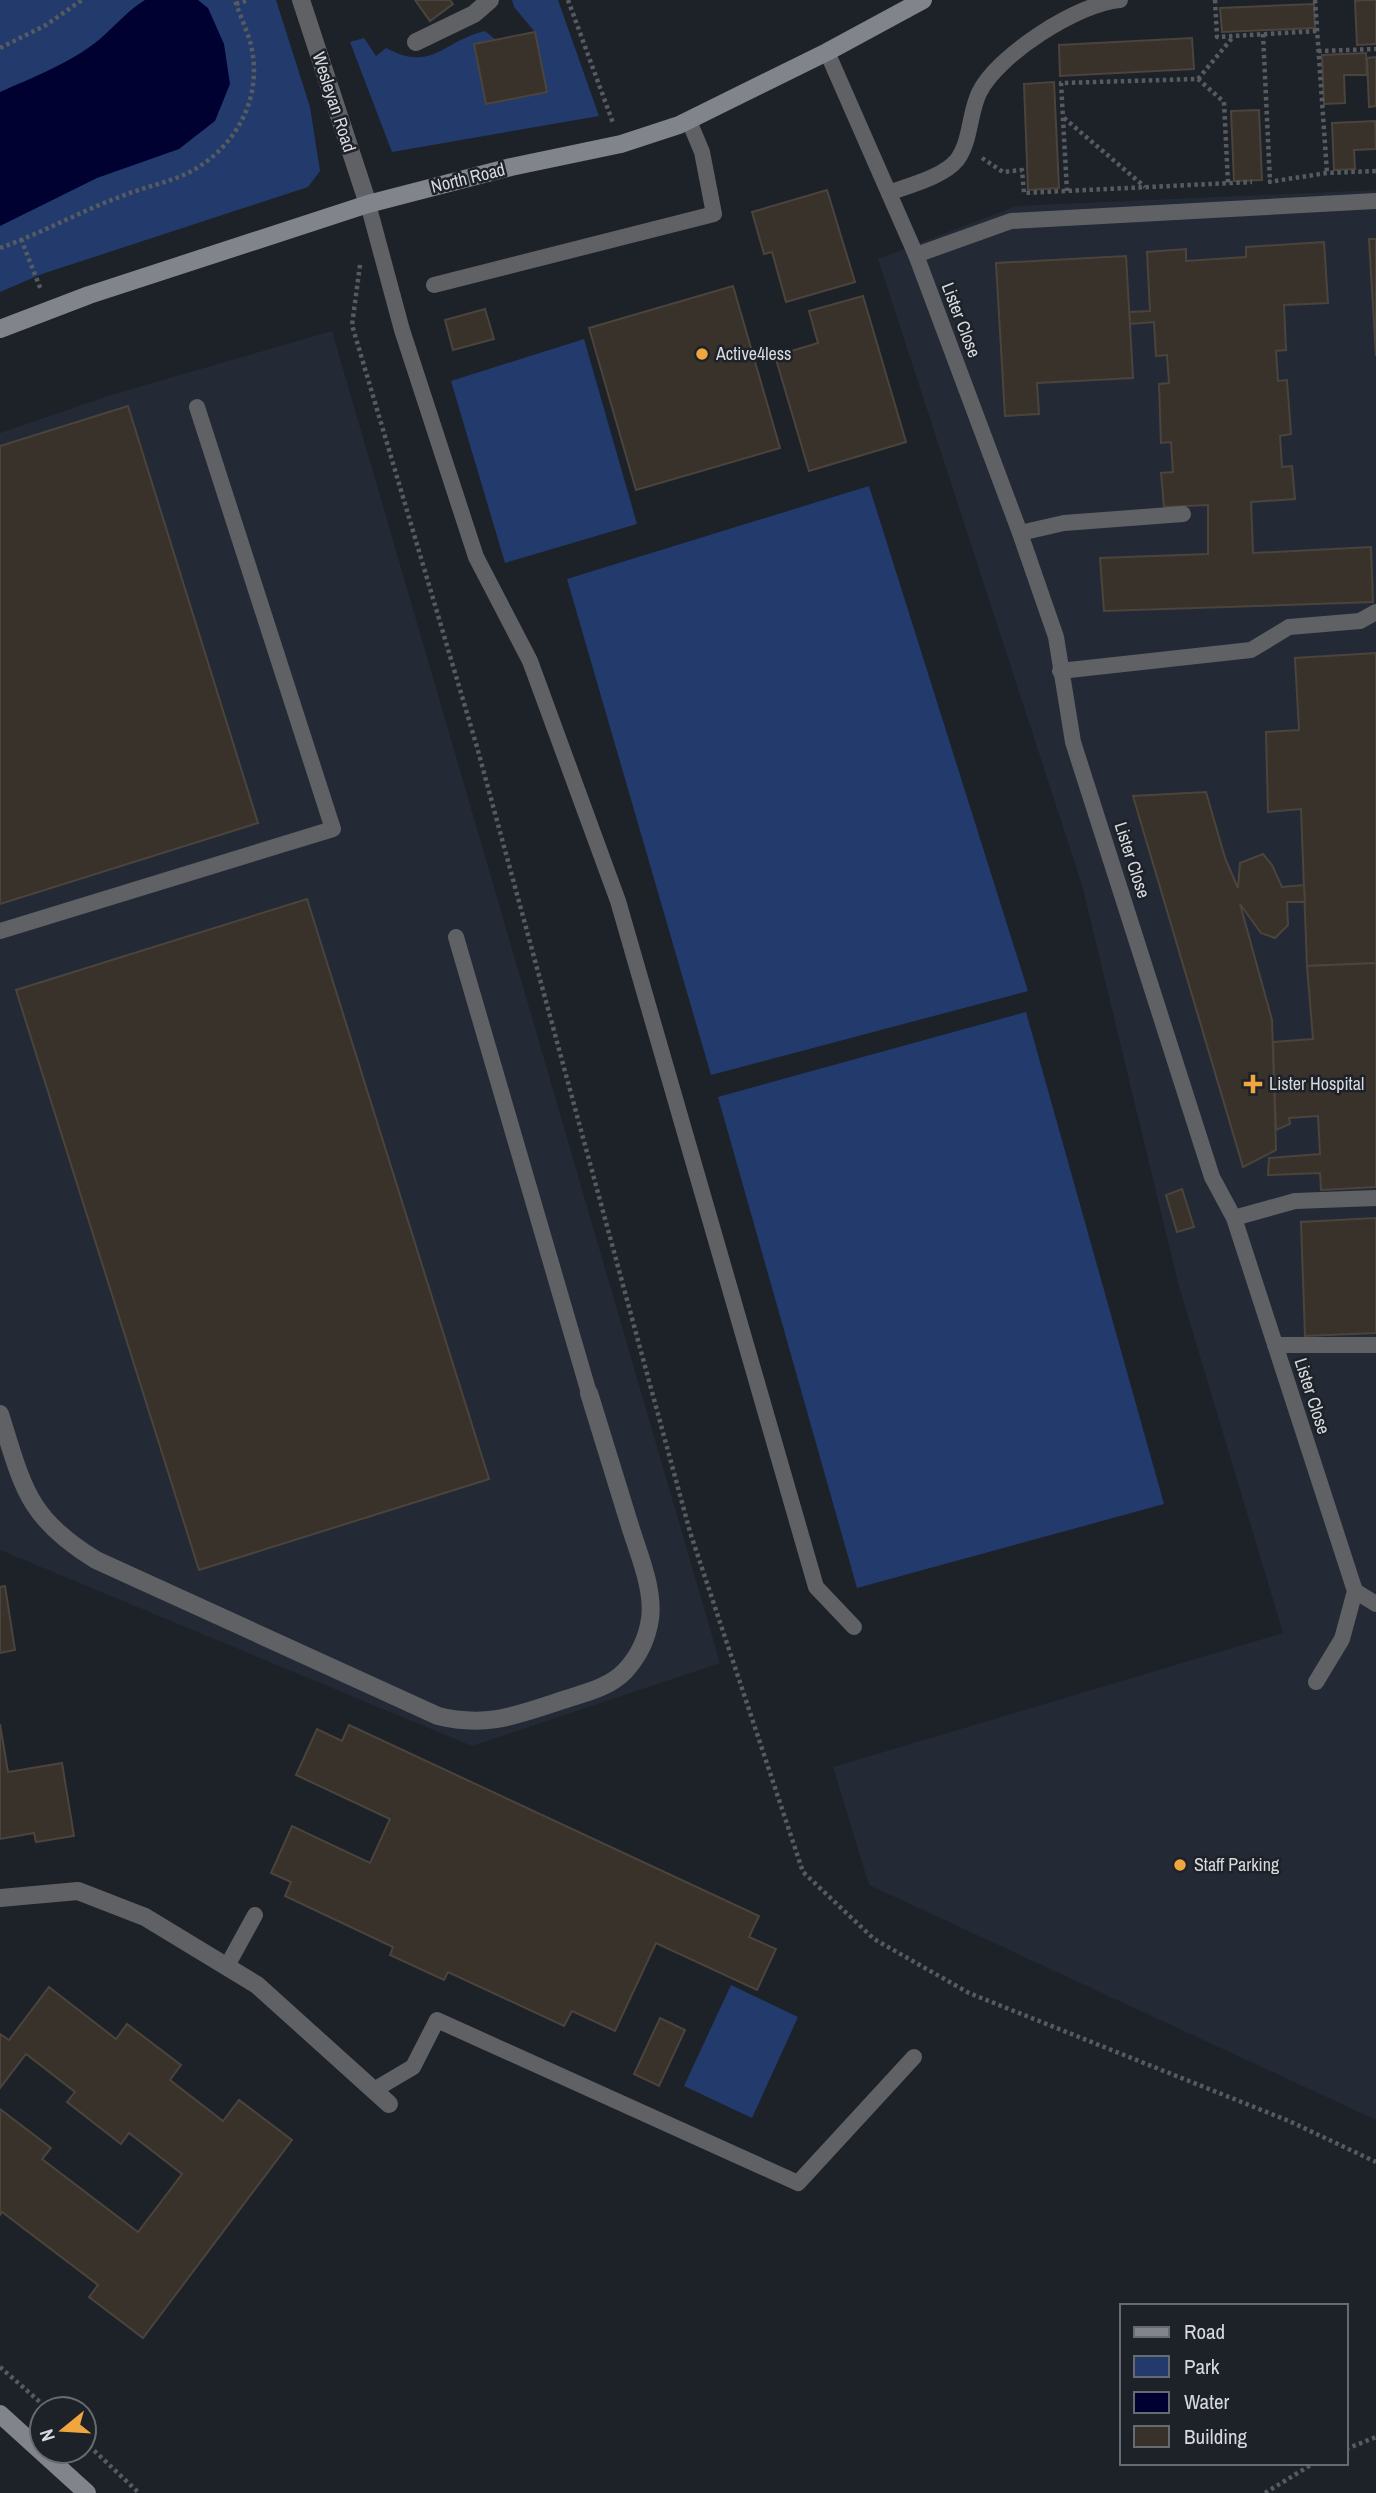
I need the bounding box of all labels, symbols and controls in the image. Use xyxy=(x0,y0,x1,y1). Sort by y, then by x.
street label: Wesleyan Road xyxy=(307,49,362,155)
street label: North Road xyxy=(428,156,508,199)
street label: Lister Close xyxy=(936,279,987,361)
place label: Active4less xyxy=(715,341,791,366)
marker: Active4less xyxy=(694,346,710,362)
street label: Lister Close xyxy=(1108,819,1157,901)
place label: Lister Hospital xyxy=(1269,1071,1364,1096)
marker: Lister Hospital xyxy=(1243,1074,1263,1094)
street label: Lister Close xyxy=(1288,1355,1337,1437)
place label: Staff Parking xyxy=(1194,1852,1280,1877)
marker: Staff Parking xyxy=(1172,1857,1188,1873)
legend xyxy=(1120,2304,1348,2465)
text: Road xyxy=(1184,2317,1225,2346)
text: Park xyxy=(1184,2352,1220,2381)
text: Water xyxy=(1184,2387,1230,2416)
north arrow xyxy=(28,2395,98,2465)
text: Building xyxy=(1184,2422,1248,2451)
text: N xyxy=(33,2426,61,2445)

